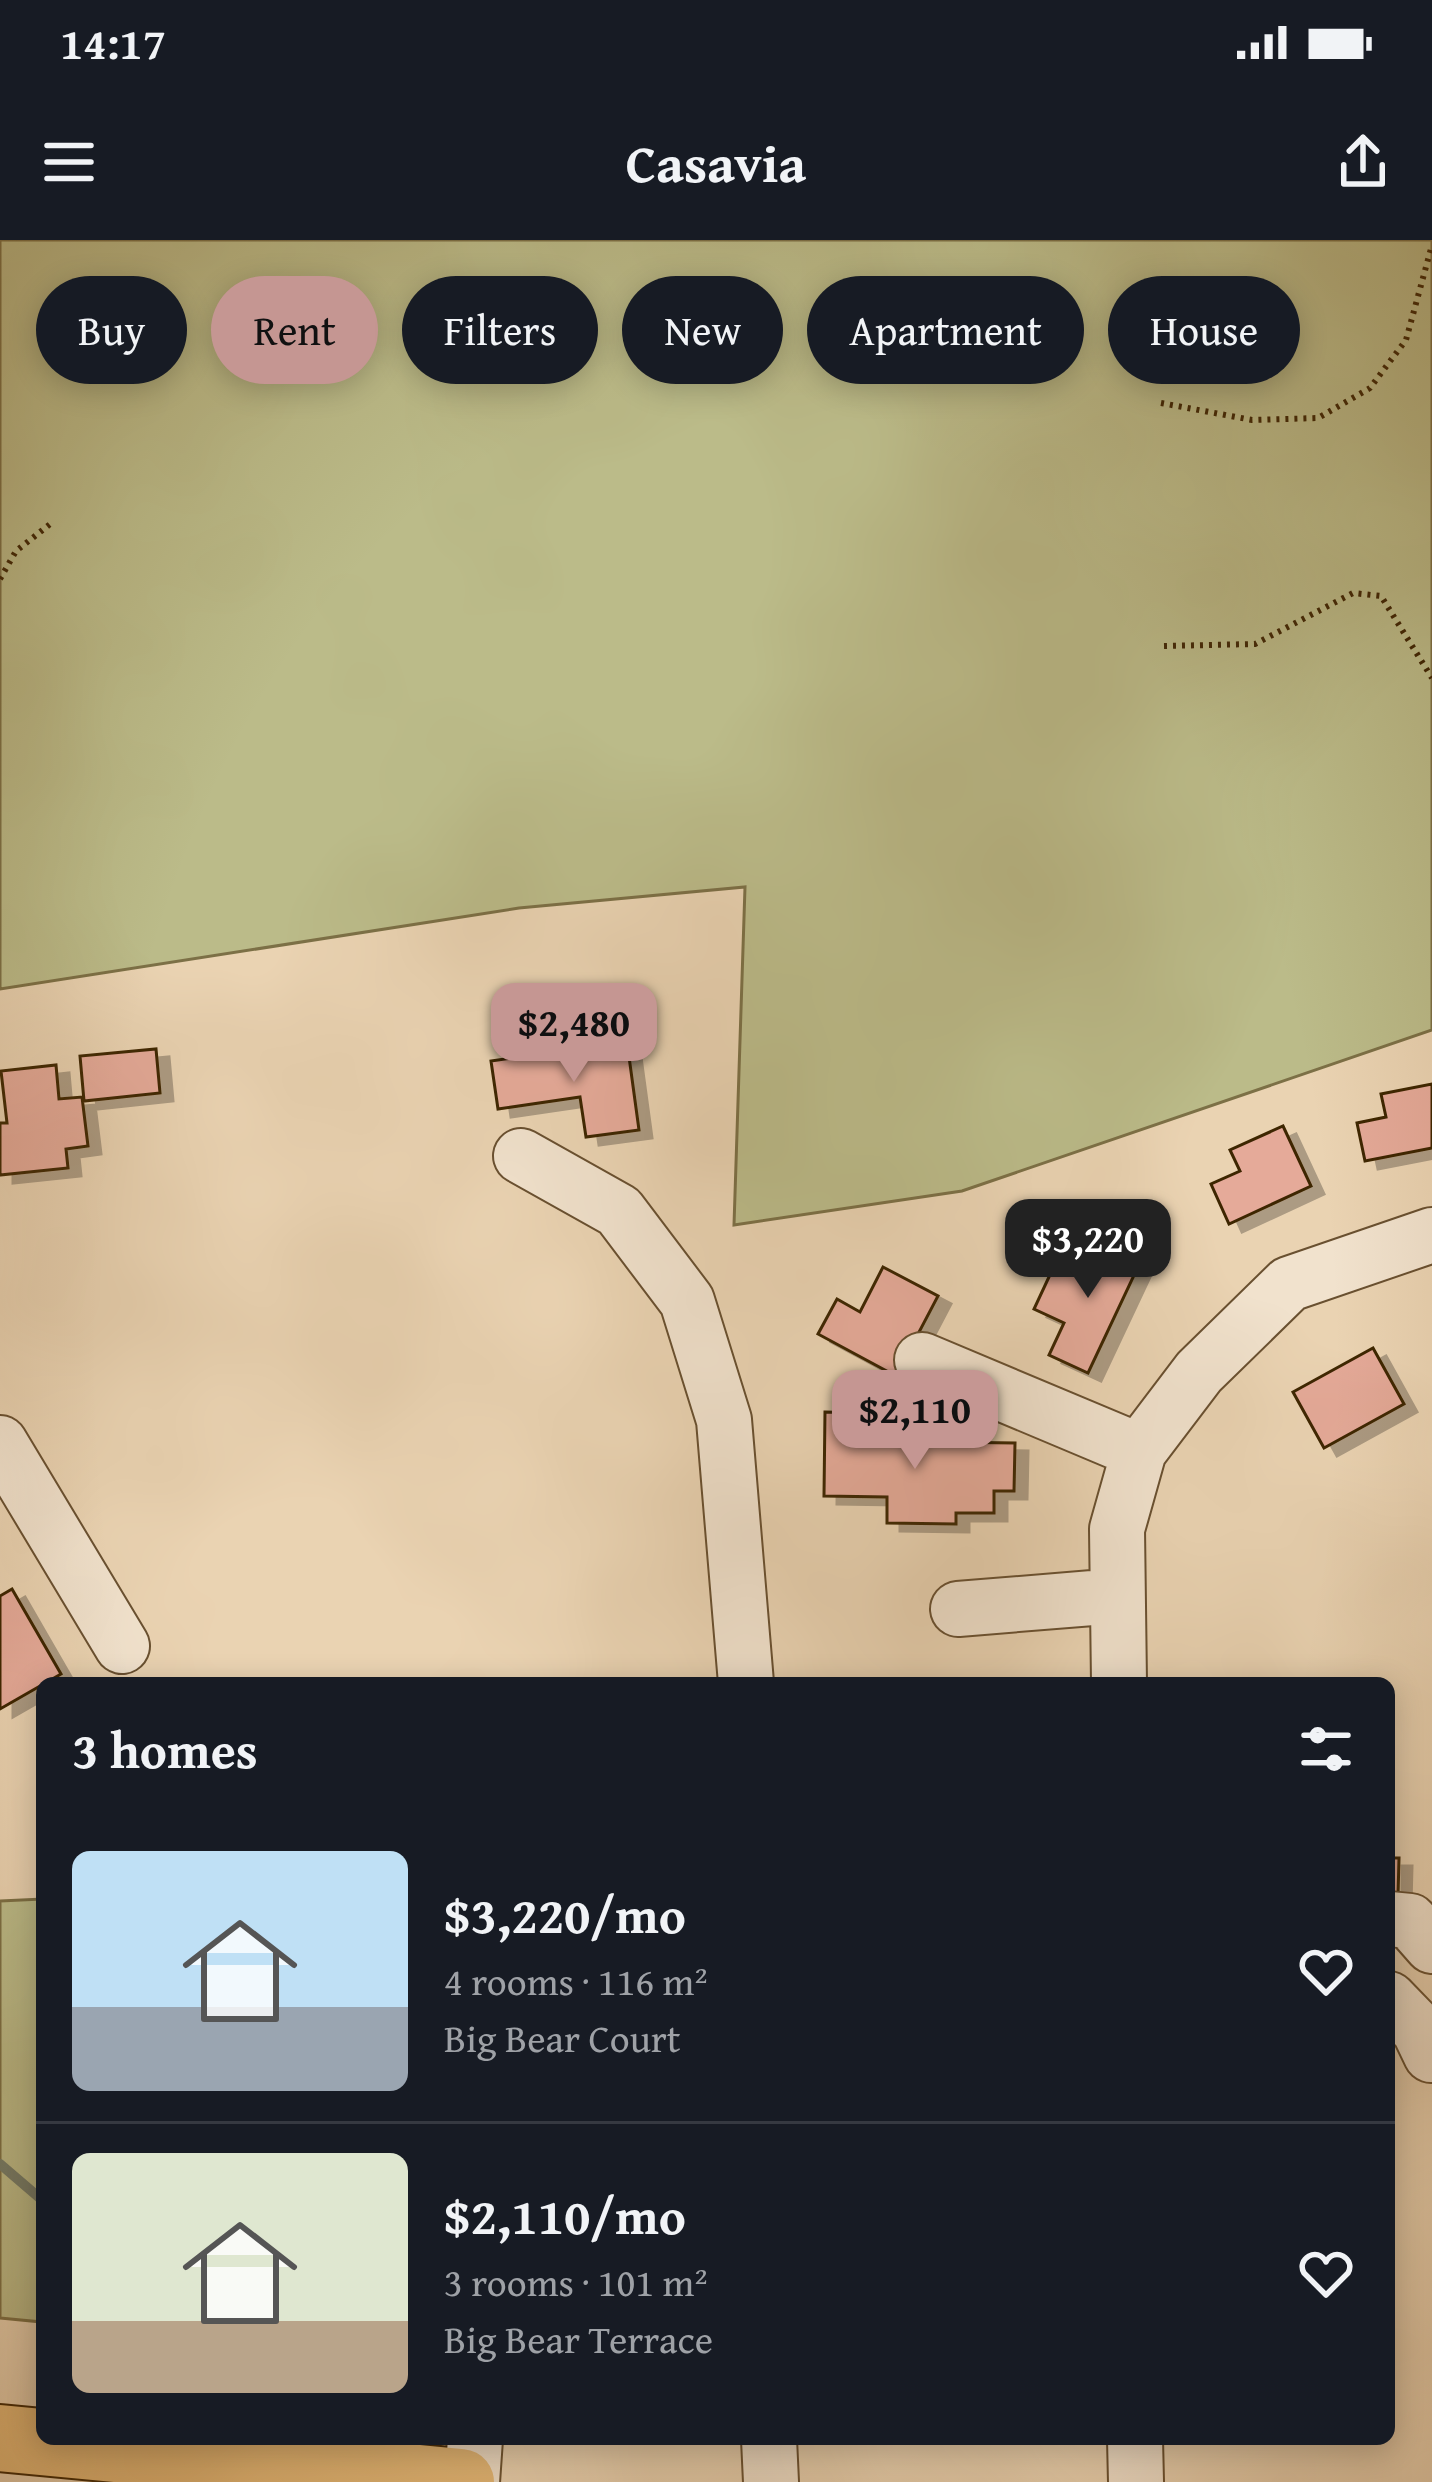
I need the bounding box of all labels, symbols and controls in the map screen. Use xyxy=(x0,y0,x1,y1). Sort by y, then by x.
text: 14:17 xyxy=(60,10,166,75)
text: Casavia xyxy=(626,123,806,202)
icon: menu xyxy=(36,129,102,195)
icon: share xyxy=(1330,129,1396,195)
chip: Buy xyxy=(36,276,187,384)
chip: Rent xyxy=(211,276,378,384)
chip: Filters xyxy=(402,276,598,384)
chip: New xyxy=(622,276,783,384)
chip: Apartment xyxy=(807,276,1084,384)
chip: House xyxy=(1108,276,1300,384)
pin: $2,480 xyxy=(476,983,672,1085)
text: $2,480 xyxy=(518,993,630,1050)
pin: $3,220 xyxy=(990,1199,1186,1301)
text: $3,220 xyxy=(1032,1209,1144,1266)
pin: $2,110 xyxy=(817,1370,1013,1472)
text: $2,110 xyxy=(859,1380,971,1437)
text: 3 homes xyxy=(72,1712,258,1787)
icon: filters xyxy=(1293,1716,1359,1782)
text: $3,220/mo xyxy=(444,1877,686,1952)
icon: home xyxy=(168,1899,312,2043)
icon: heart xyxy=(1293,1938,1359,2004)
text: 4 rooms · 116 m² xyxy=(444,1952,708,2009)
text: Big Bear Court xyxy=(444,2009,681,2066)
text: $2,110/mo xyxy=(444,2178,686,2253)
icon: home xyxy=(168,2201,312,2345)
icon: heart xyxy=(1293,2240,1359,2306)
text: 3 rooms · 101 m² xyxy=(444,2253,708,2310)
text: Big Bear Terrace xyxy=(444,2310,713,2367)

